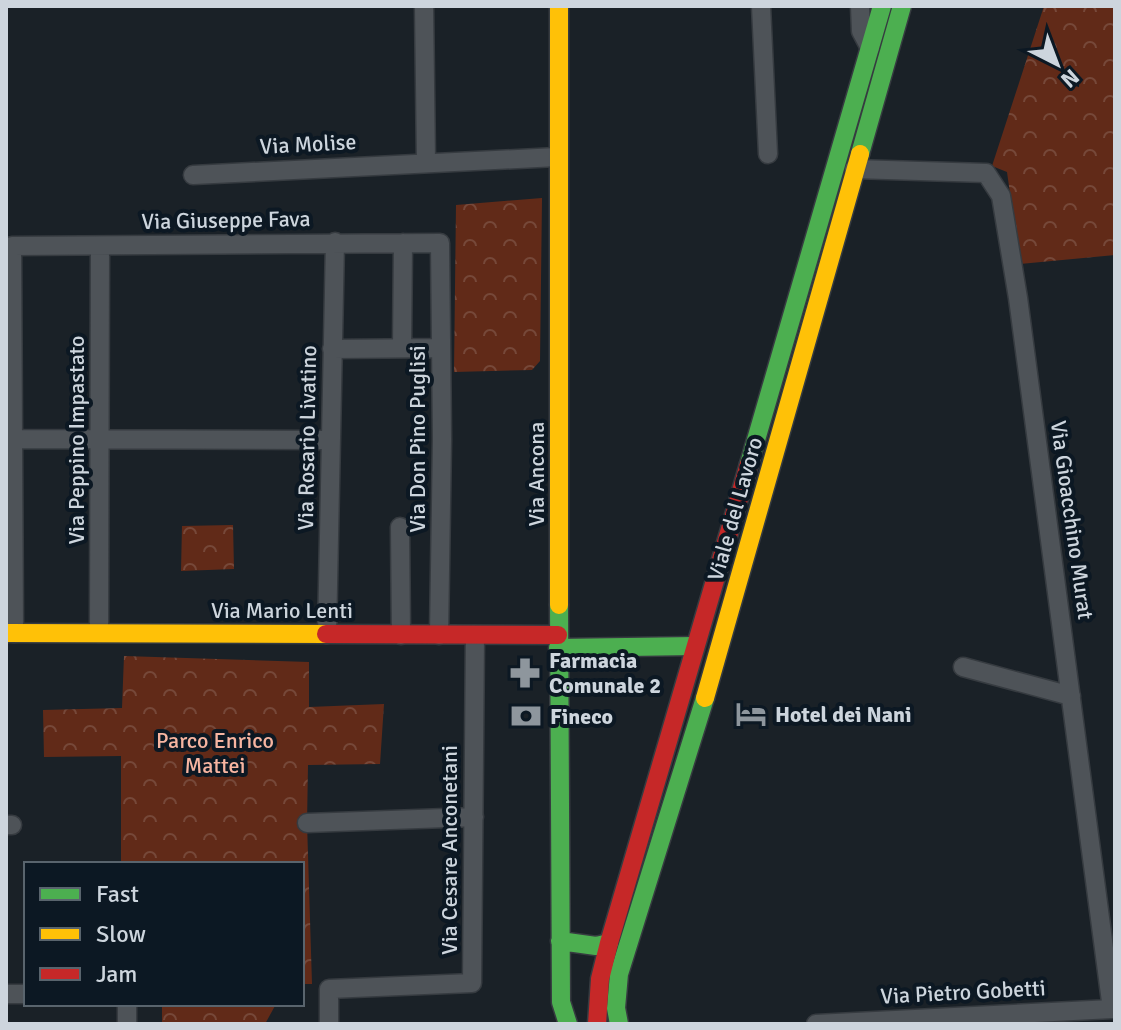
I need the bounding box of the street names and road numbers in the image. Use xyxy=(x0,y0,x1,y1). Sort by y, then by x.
street label: Via Molise xyxy=(259,128,357,160)
street label: Via Giuseppe Fava xyxy=(141,205,311,235)
street label: Via Peppino Impastato xyxy=(63,335,90,545)
street label: Via Rosario Livatino xyxy=(292,345,322,531)
street label: Via Don Pino Puglisi xyxy=(404,345,431,533)
street label: Via Gioacchino Murat xyxy=(1045,419,1099,621)
street label: Via Ancona xyxy=(523,422,550,526)
street label: Viale del Lavoro xyxy=(702,434,768,584)
street label: Via Mario Lenti xyxy=(211,597,353,624)
street label: Via Cesare Anconetani xyxy=(436,745,463,955)
street label: Via Pietro Gobetti xyxy=(880,974,1046,1010)

